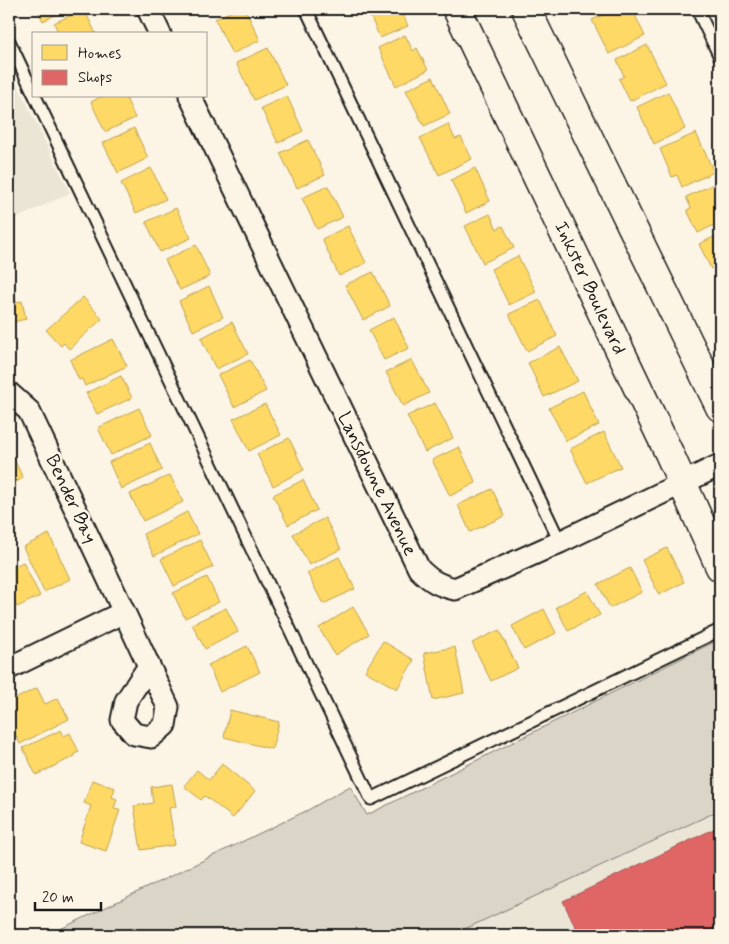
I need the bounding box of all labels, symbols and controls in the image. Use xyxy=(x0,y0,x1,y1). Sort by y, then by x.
legend xyxy=(32,32,208,98)
text: Homes xyxy=(78,44,121,64)
text: Shops xyxy=(78,68,113,88)
street label: Inkster Boulevard xyxy=(548,217,632,359)
street label: Lansdowne Avenue xyxy=(331,408,423,560)
street label: Bender Bay xyxy=(39,450,103,548)
scale bar xyxy=(35,879,101,911)
text: 20 m xyxy=(42,888,74,908)

